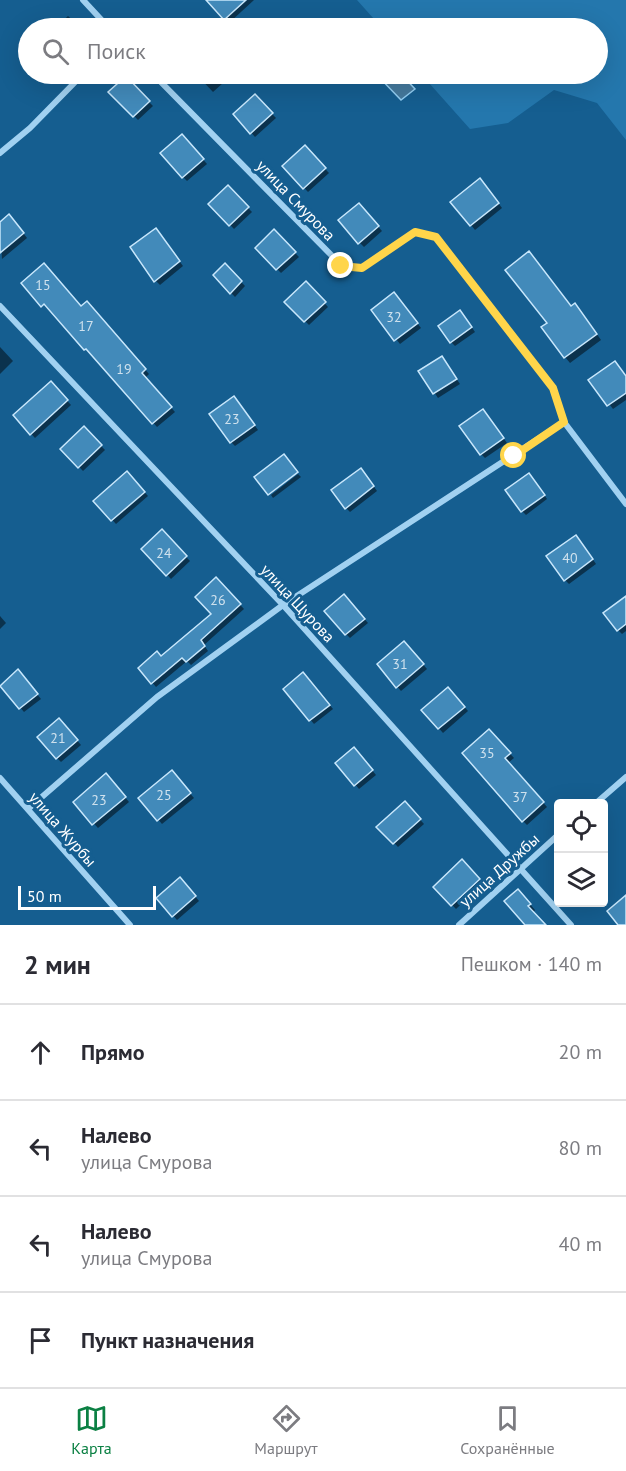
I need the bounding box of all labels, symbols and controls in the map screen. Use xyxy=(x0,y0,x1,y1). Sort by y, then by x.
search box xyxy=(18,18,608,84)
icon: search xyxy=(39,35,72,68)
text: Поиск xyxy=(87,37,146,65)
street label: улица Смурова xyxy=(252,155,340,245)
route end xyxy=(327,252,353,278)
house number: 15 xyxy=(35,276,51,294)
house number: 32 xyxy=(386,308,402,326)
house number: 17 xyxy=(78,317,94,335)
house number: 19 xyxy=(116,360,132,378)
house number: 23 xyxy=(224,410,240,428)
route start xyxy=(500,442,526,468)
house number: 24 xyxy=(156,544,172,562)
house number: 40 xyxy=(562,549,578,567)
street label: улица Щурова xyxy=(257,560,339,646)
house number: 26 xyxy=(210,591,226,609)
house number: 31 xyxy=(392,655,408,673)
house number: 21 xyxy=(50,729,66,747)
house number: 35 xyxy=(479,744,495,762)
house number: 25 xyxy=(156,786,172,804)
street label: улица Журбы xyxy=(25,787,101,871)
house number: 37 xyxy=(512,788,528,806)
house number: 23 xyxy=(91,791,107,809)
map controls xyxy=(554,799,608,907)
button: locate xyxy=(554,799,608,853)
street label: улица Дружбы xyxy=(455,829,543,911)
button: layers xyxy=(554,853,608,907)
scale bar xyxy=(18,883,156,910)
text: 50 m xyxy=(27,886,62,906)
text: 2 мин xyxy=(24,948,91,981)
text: Пешком · 140 m xyxy=(461,951,602,977)
icon: ahead xyxy=(24,1036,57,1069)
text: Прямо xyxy=(81,1038,144,1066)
text: 20 m xyxy=(559,1039,602,1065)
text: Налево xyxy=(81,1121,152,1149)
icon: left xyxy=(24,1132,57,1165)
text: 80 m xyxy=(559,1135,602,1161)
text: улица Смурова xyxy=(81,1149,212,1175)
text: Налево xyxy=(81,1217,152,1245)
icon: left xyxy=(24,1228,57,1261)
text: 40 m xyxy=(559,1231,602,1257)
text: улица Смурова xyxy=(81,1245,212,1271)
icon: arrive xyxy=(24,1324,57,1357)
text: Пункт назначения xyxy=(81,1326,254,1354)
tab: Карта xyxy=(71,1402,112,1458)
tab: Маршрут xyxy=(254,1402,318,1458)
tab: Сохранённые xyxy=(460,1402,555,1458)

